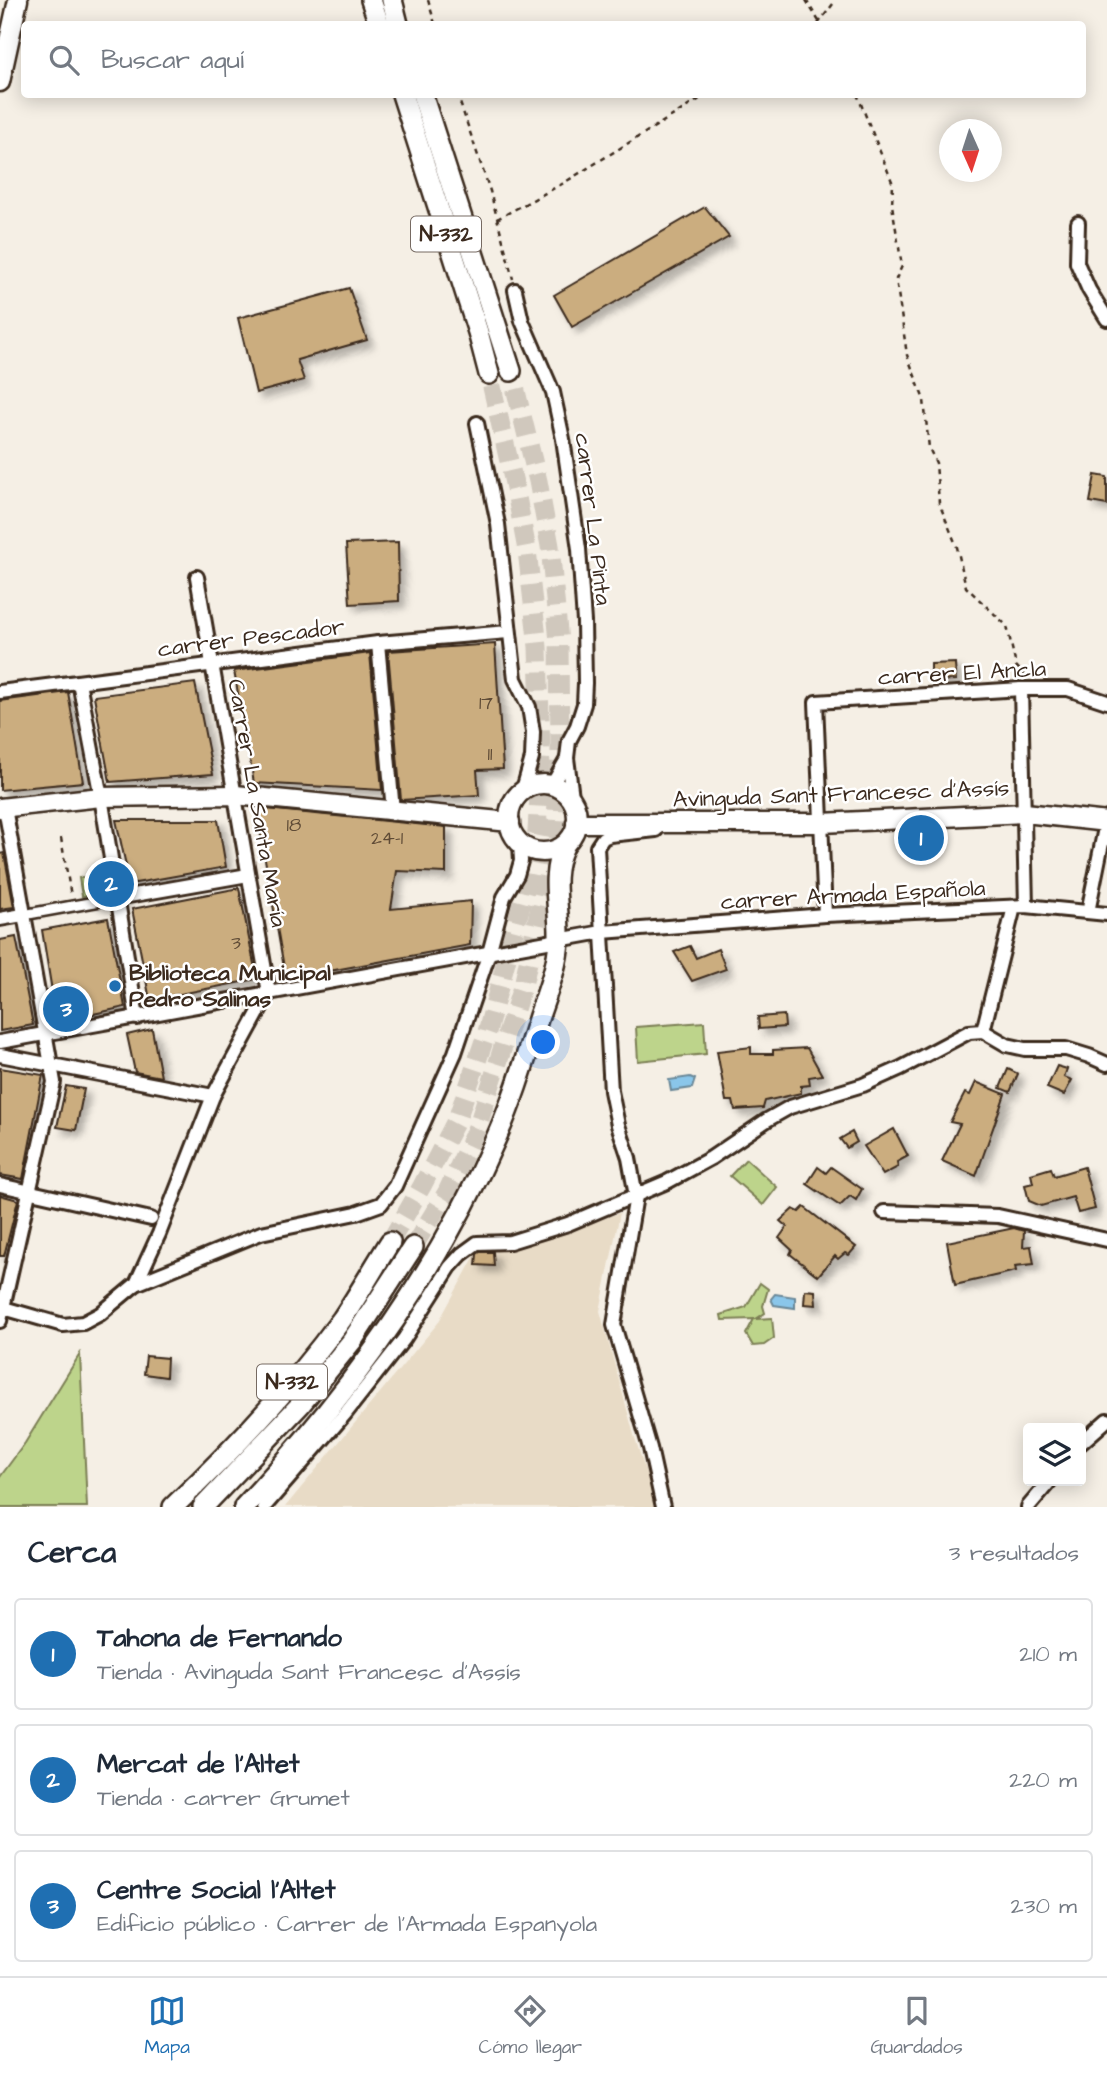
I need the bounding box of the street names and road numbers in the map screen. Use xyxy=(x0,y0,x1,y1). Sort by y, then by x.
road number: N-332 xyxy=(411,216,481,252)
street label: carrer La Pinta xyxy=(567,431,619,607)
street label: carrer Pescador xyxy=(156,611,347,665)
street label: carrer El Ancla xyxy=(877,653,1047,693)
street label: Carrer La Santa María xyxy=(219,676,295,930)
street label: Avinguda Sant Francesc d'Assís xyxy=(672,772,1010,817)
street label: carrer Armada Española xyxy=(720,872,987,918)
road number: N-332 xyxy=(257,1364,327,1400)

